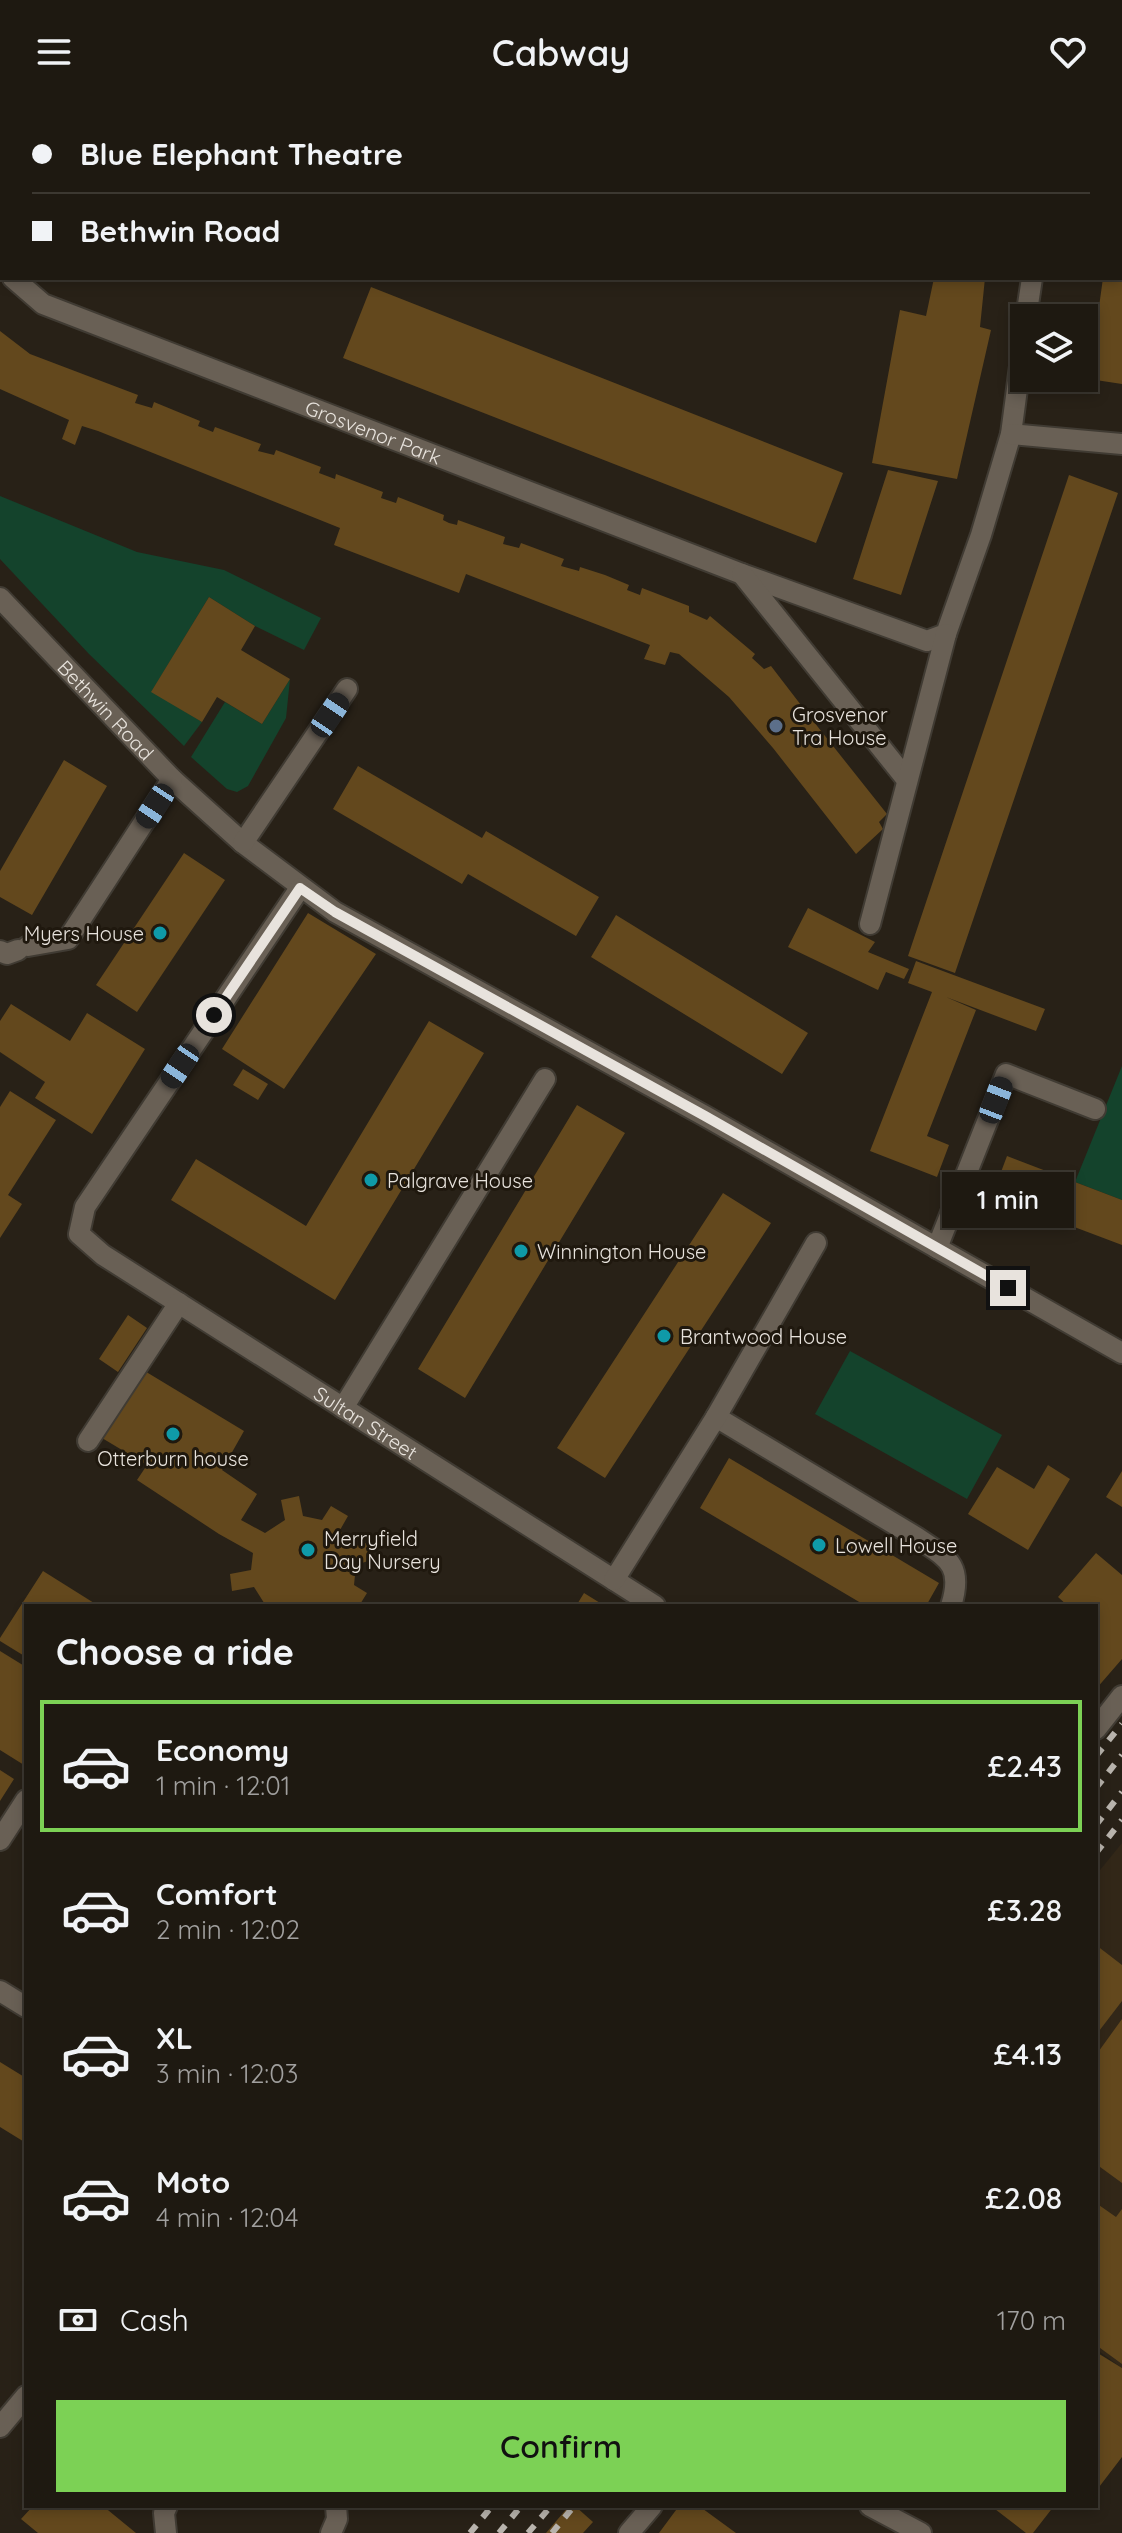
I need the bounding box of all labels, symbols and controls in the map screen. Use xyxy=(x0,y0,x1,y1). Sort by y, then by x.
icon: menu xyxy=(32,30,76,74)
text: Cabway xyxy=(492,30,630,75)
icon: heart xyxy=(1046,30,1090,74)
text: Blue Elephant Theatre xyxy=(80,135,403,173)
text: Bethwin Road xyxy=(80,212,280,250)
map controls xyxy=(1010,304,1098,392)
button: layers xyxy=(1010,304,1098,392)
street label: Grosvenor Park xyxy=(302,394,445,469)
street label: Bethwin Road xyxy=(53,654,159,765)
car xyxy=(307,688,353,742)
place label: Grosvenor Tra House xyxy=(792,702,888,750)
marker: Grosvenor Tra House xyxy=(767,717,785,735)
car xyxy=(132,779,178,833)
place label: Myers House xyxy=(24,921,144,946)
marker: Myers House xyxy=(151,924,169,942)
route start xyxy=(196,997,232,1033)
car xyxy=(157,1039,203,1093)
car xyxy=(976,1073,1016,1127)
place label: Palgrave House xyxy=(387,1168,533,1193)
marker: Palgrave House xyxy=(362,1171,380,1189)
callout: 1 min xyxy=(942,1172,1074,1228)
text: 1 min xyxy=(977,1183,1039,1216)
place label: Winnington House xyxy=(537,1239,706,1264)
marker: Winnington House xyxy=(512,1242,530,1260)
route end xyxy=(990,1270,1026,1306)
place label: Brantwood House xyxy=(680,1324,847,1349)
marker: Brantwood House xyxy=(655,1327,673,1345)
street label: Sultan Street xyxy=(310,1380,423,1465)
marker: Otterburn house xyxy=(164,1425,182,1443)
place label: Otterburn house xyxy=(97,1446,249,1471)
place label: Merryfield Day Nursery xyxy=(324,1526,441,1574)
place label: Lowell House xyxy=(835,1533,957,1558)
marker: Lowell House xyxy=(810,1536,828,1554)
marker: Merryfield Day Nursery xyxy=(299,1541,317,1559)
text: Choose a ride xyxy=(56,1629,294,1674)
icon: car xyxy=(60,1730,132,1802)
text: Economy xyxy=(156,1731,289,1769)
text: £2.43 xyxy=(988,1747,1062,1785)
text: 1 min · 12:01 xyxy=(156,1769,290,1802)
icon: car xyxy=(60,1874,132,1946)
text: Comfort xyxy=(156,1875,277,1913)
text: £3.28 xyxy=(987,1891,1062,1929)
text: 2 min · 12:02 xyxy=(156,1913,300,1946)
icon: car xyxy=(60,2018,132,2090)
text: XL xyxy=(156,2019,193,2057)
text: £4.13 xyxy=(993,2035,1062,2073)
text: 3 min · 12:03 xyxy=(156,2057,298,2090)
icon: car xyxy=(60,2162,132,2234)
text: Moto xyxy=(156,2163,230,2201)
text: £2.08 xyxy=(985,2179,1062,2217)
text: 4 min · 12:04 xyxy=(156,2201,298,2234)
icon: cash xyxy=(56,2298,100,2342)
text: Cash xyxy=(120,2301,189,2339)
text: 170 m xyxy=(997,2304,1066,2337)
button: Confirm xyxy=(56,2400,1066,2492)

